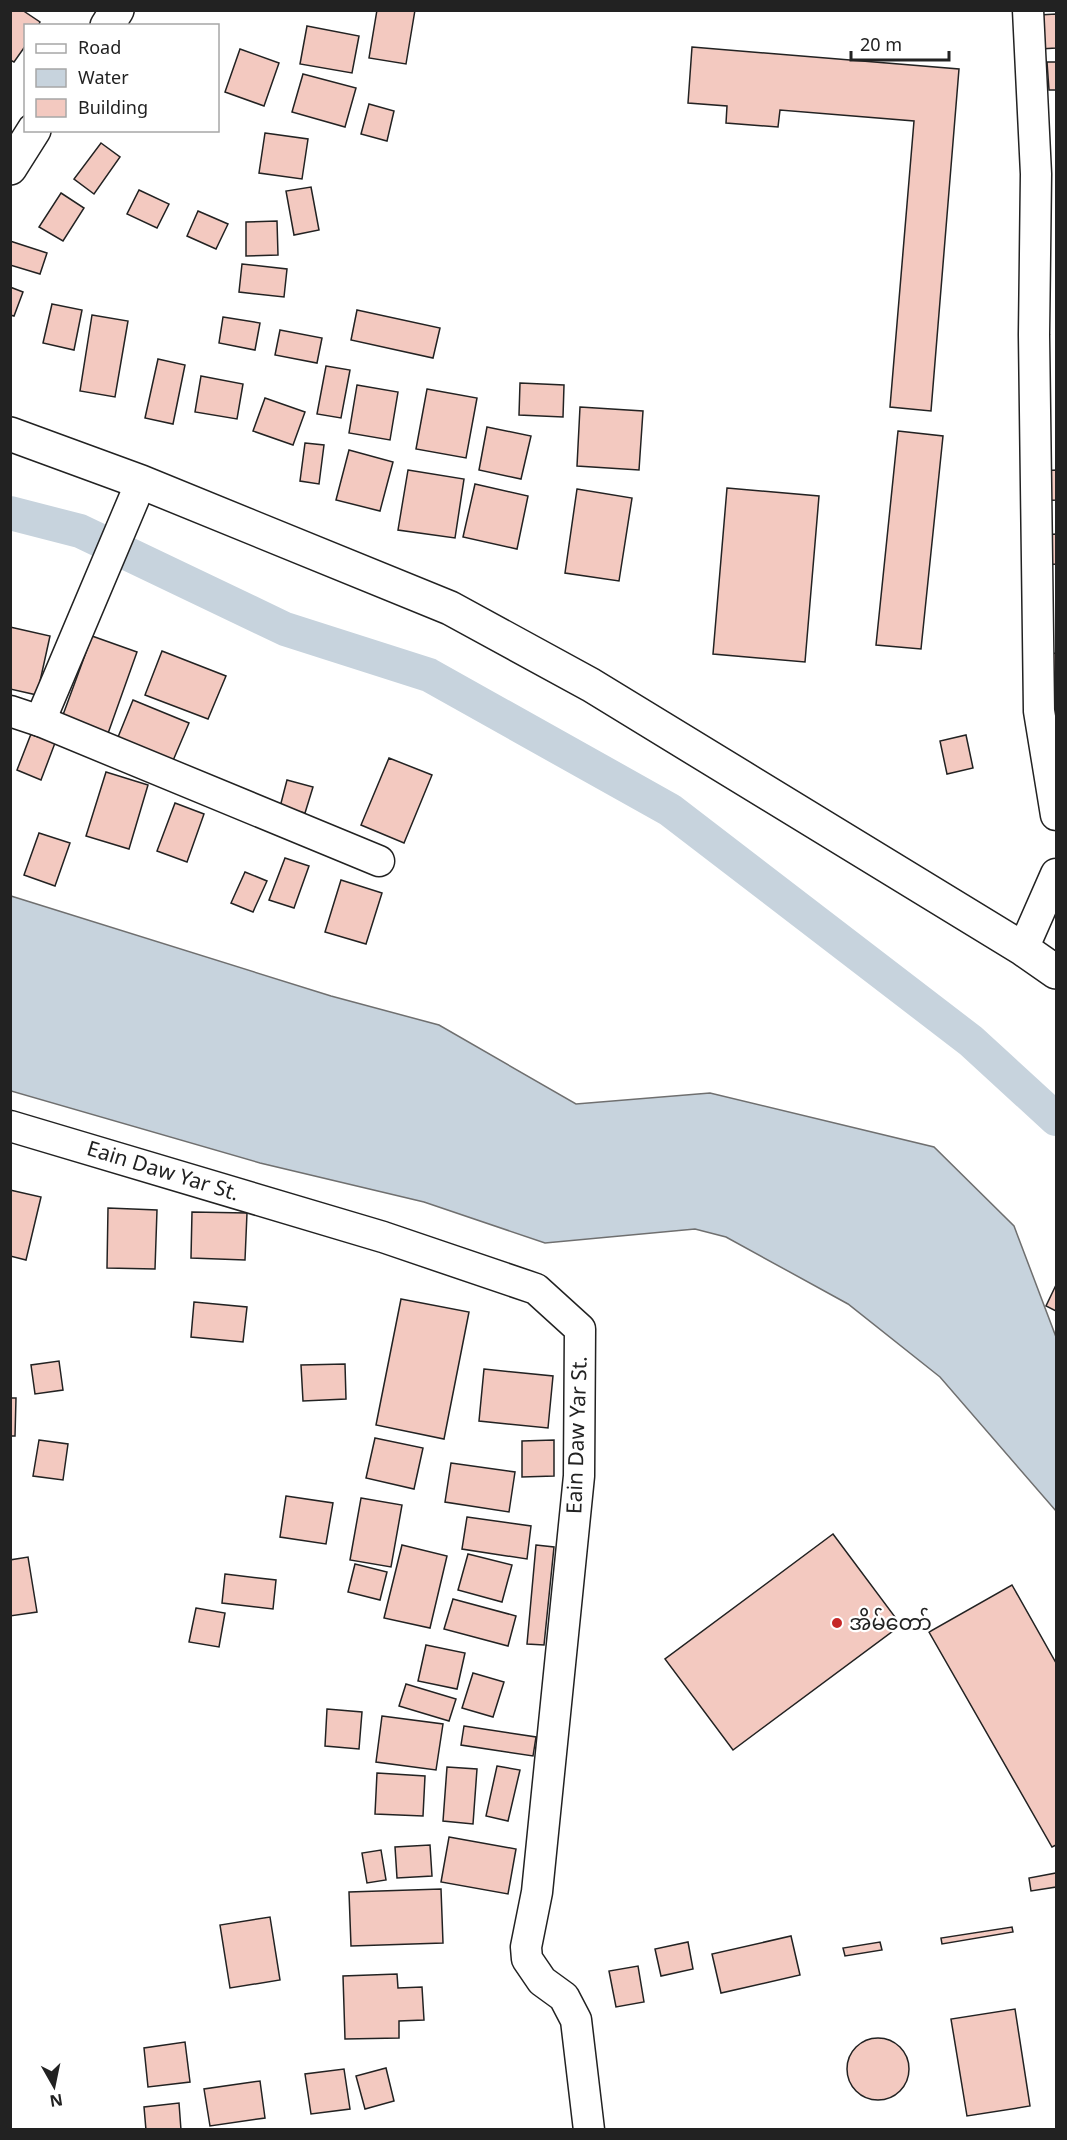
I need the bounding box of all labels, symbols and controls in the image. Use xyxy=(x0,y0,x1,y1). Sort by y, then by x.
legend xyxy=(24,24,219,132)
scale bar xyxy=(851,24,948,62)
text: 20 m xyxy=(860,32,902,56)
text: Road xyxy=(78,35,121,59)
text: Water xyxy=(78,65,129,89)
text: Building xyxy=(78,95,148,119)
street label: Eain Daw Yar St. xyxy=(84,1134,243,1207)
street label: Eain Daw Yar St. xyxy=(559,1356,593,1514)
place label: အိမ်တော် xyxy=(849,1607,932,1636)
marker: အိမ်တော် xyxy=(830,1616,844,1630)
north arrow xyxy=(24,2056,84,2116)
text: N xyxy=(48,2089,64,2113)

